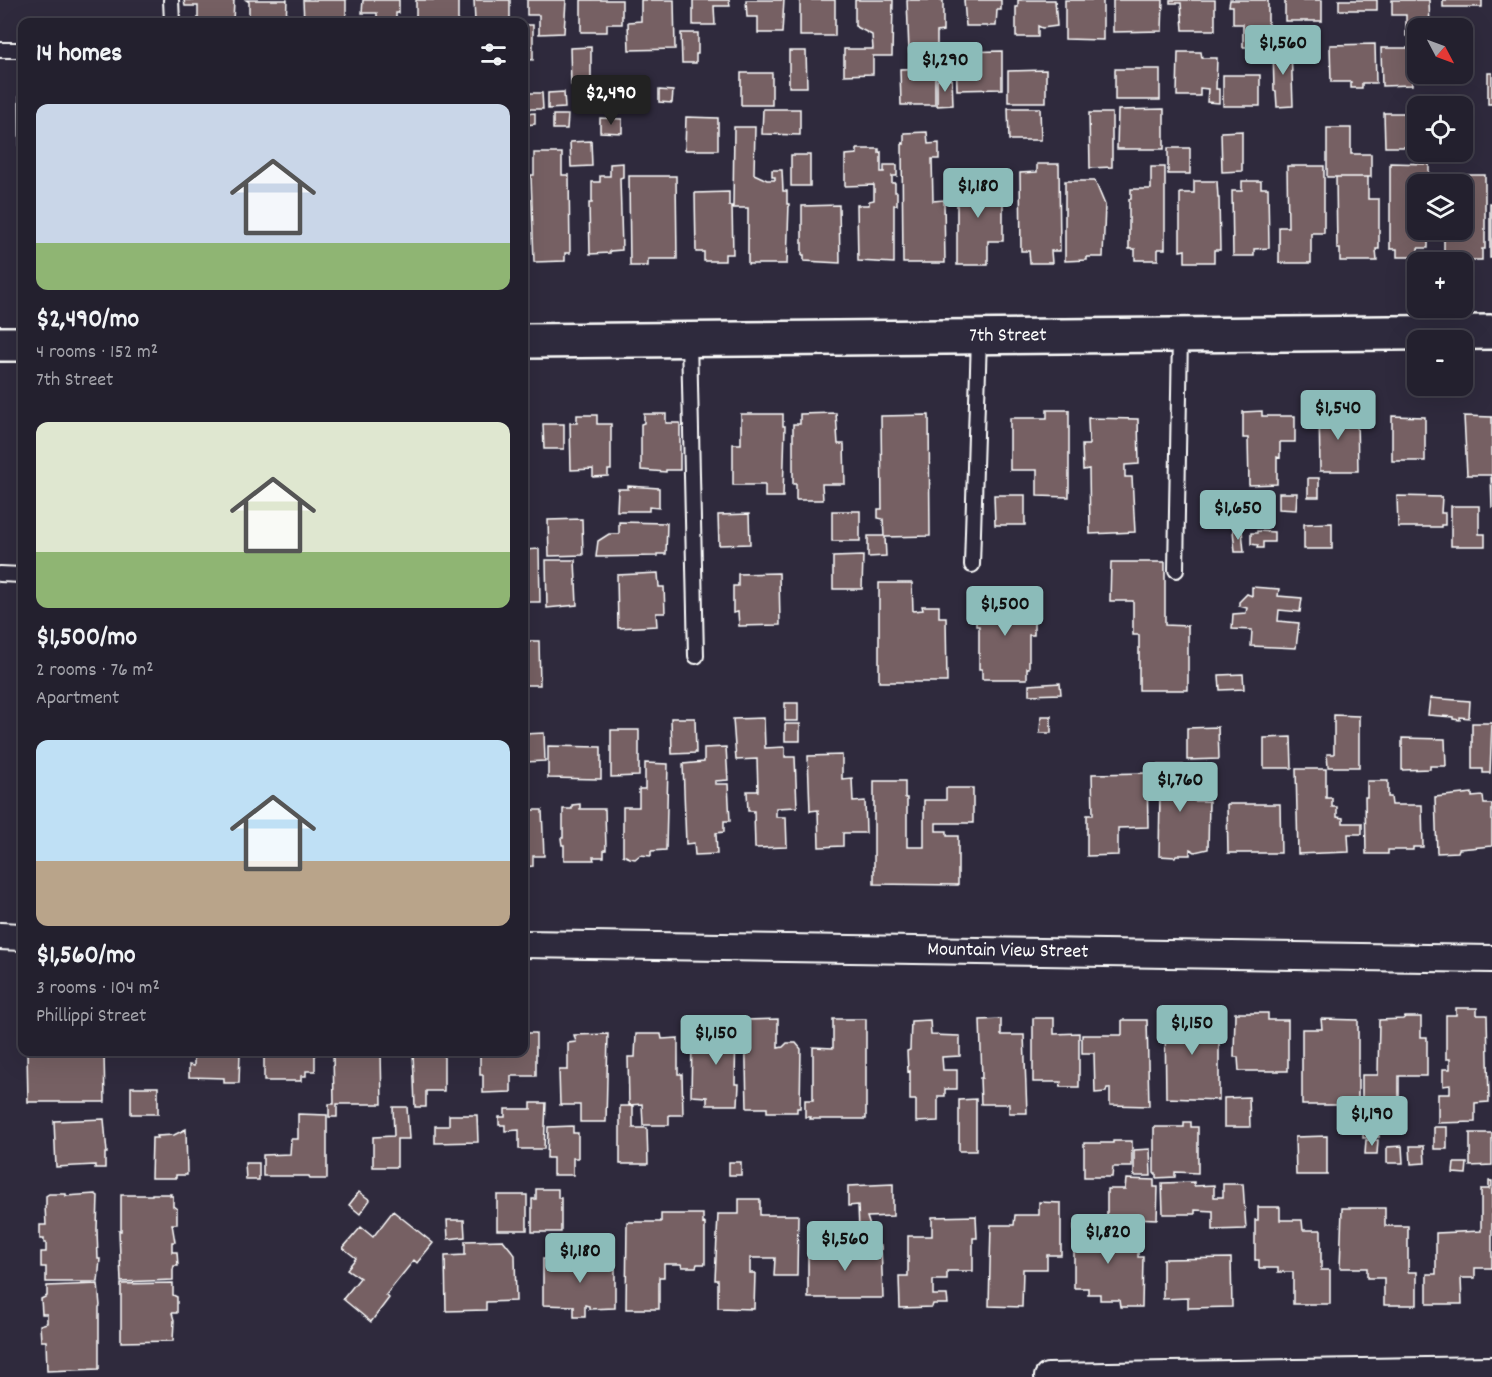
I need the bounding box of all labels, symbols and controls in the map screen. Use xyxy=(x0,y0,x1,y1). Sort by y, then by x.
north arrow xyxy=(1407,18,1473,84)
map controls xyxy=(1407,18,1473,396)
pin: $1,560 xyxy=(1234,25,1332,76)
text: $1,560 xyxy=(1259,30,1307,58)
text: 14 homes xyxy=(36,36,122,73)
icon: filters xyxy=(477,38,510,71)
pin: $1,290 xyxy=(896,42,994,93)
text: $1,290 xyxy=(921,47,969,75)
pin: $2,490 xyxy=(562,75,660,126)
text: $2,490 xyxy=(585,80,637,108)
button: locate xyxy=(1407,96,1473,162)
icon: home xyxy=(219,143,327,251)
pin: $1,180 xyxy=(929,168,1027,219)
text: $1,180 xyxy=(957,173,999,201)
button: layers xyxy=(1407,174,1473,240)
button: + xyxy=(1407,252,1473,318)
text: $2,490/mo xyxy=(36,302,139,339)
street label: 7th Street xyxy=(969,322,1047,351)
button: − xyxy=(1407,330,1473,396)
text: 4 rooms · 152 m² xyxy=(36,339,158,367)
text: 7th Street xyxy=(36,367,113,395)
pin: $1,540 xyxy=(1289,390,1387,441)
text: $1,540 xyxy=(1315,395,1361,423)
icon: home xyxy=(219,461,327,569)
pin: $1,650 xyxy=(1189,490,1287,541)
text: $1,650 xyxy=(1214,495,1262,523)
pin: $1,500 xyxy=(956,586,1054,637)
text: $1,500 xyxy=(980,591,1030,619)
text: $1,500/mo xyxy=(36,620,137,657)
text: 2 rooms · 76 m² xyxy=(36,657,154,685)
text: Apartment xyxy=(36,685,119,713)
pin: $1,760 xyxy=(1131,762,1229,813)
text: $1,760 xyxy=(1157,767,1203,795)
icon: home xyxy=(219,779,327,887)
street label: Mountain View Street xyxy=(927,936,1089,967)
text: $1,560/mo xyxy=(36,938,136,975)
text: 3 rooms · 104 m² xyxy=(36,975,160,1003)
text: Phillippi Street xyxy=(36,1003,146,1031)
pin: $1,150 xyxy=(1143,1005,1241,1056)
text: $1,150 xyxy=(1171,1010,1213,1038)
pin: $1,150 xyxy=(667,1015,765,1066)
text: $1,150 xyxy=(695,1020,737,1048)
pin: $1,190 xyxy=(1323,1096,1421,1147)
text: $1,190 xyxy=(1351,1101,1393,1129)
pin: $1,820 xyxy=(1059,1214,1157,1265)
text: $1,820 xyxy=(1085,1219,1131,1247)
pin: $1,560 xyxy=(796,1221,894,1272)
text: $1,560 xyxy=(821,1226,869,1254)
pin: $1,180 xyxy=(531,1233,629,1284)
text: $1,180 xyxy=(559,1238,601,1266)

